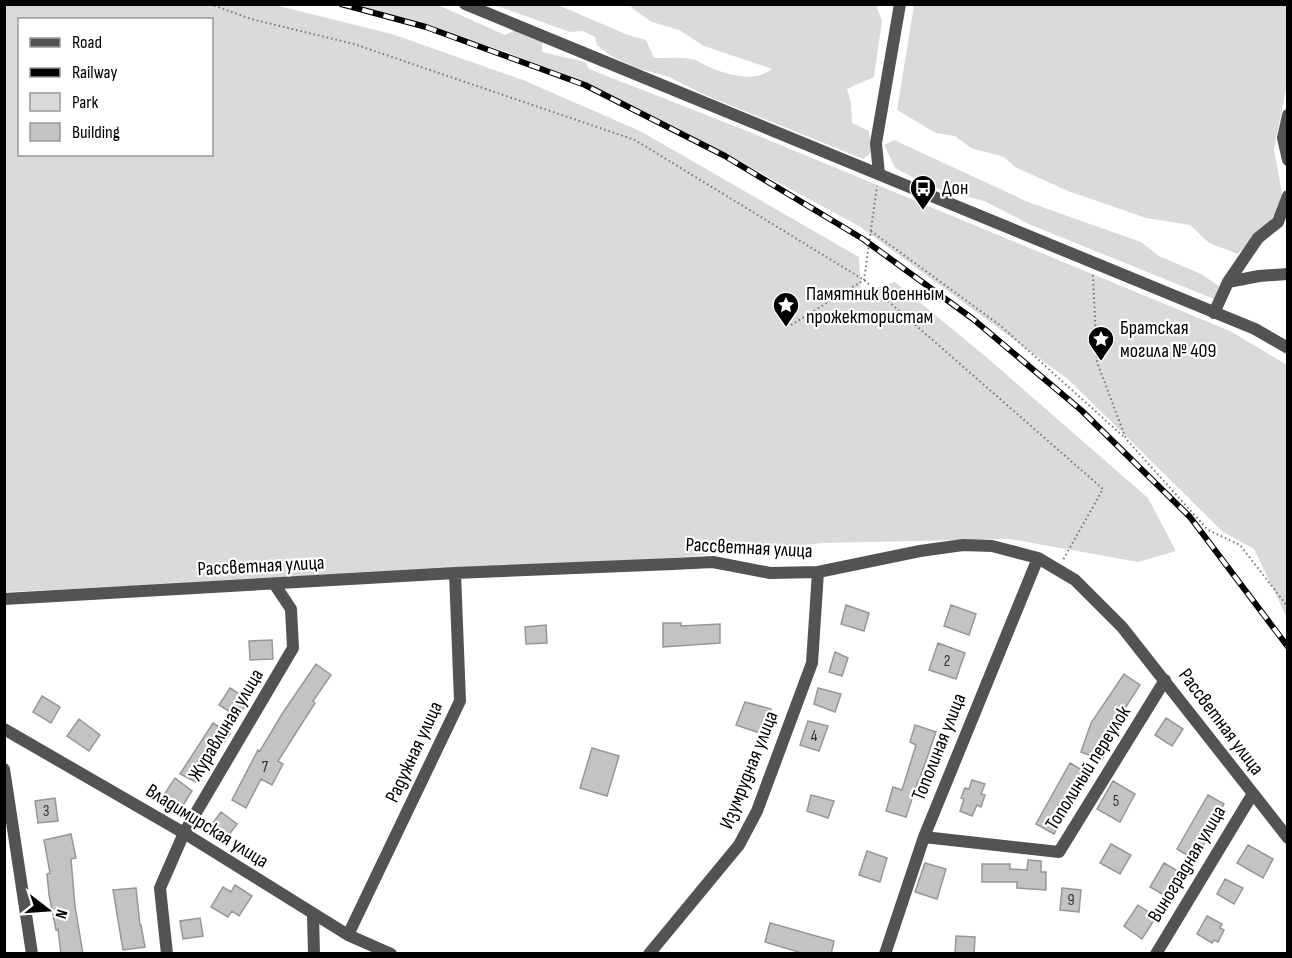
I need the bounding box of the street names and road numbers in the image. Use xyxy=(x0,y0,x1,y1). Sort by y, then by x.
street label: Рассветная улица xyxy=(685,533,813,563)
street label: Рассветная улица xyxy=(197,551,325,581)
street label: Рассветная улица xyxy=(1173,664,1269,780)
street label: Журавлиная улица xyxy=(183,665,269,785)
street label: Тополиная улица xyxy=(907,690,971,804)
street label: Радужная улица xyxy=(380,698,448,806)
street label: Тополиный переулок xyxy=(1040,701,1136,835)
street label: Изумрудная улица xyxy=(714,708,784,832)
street label: Владимирская улица xyxy=(141,779,273,873)
street label: Виноградная улица xyxy=(1143,801,1231,927)

